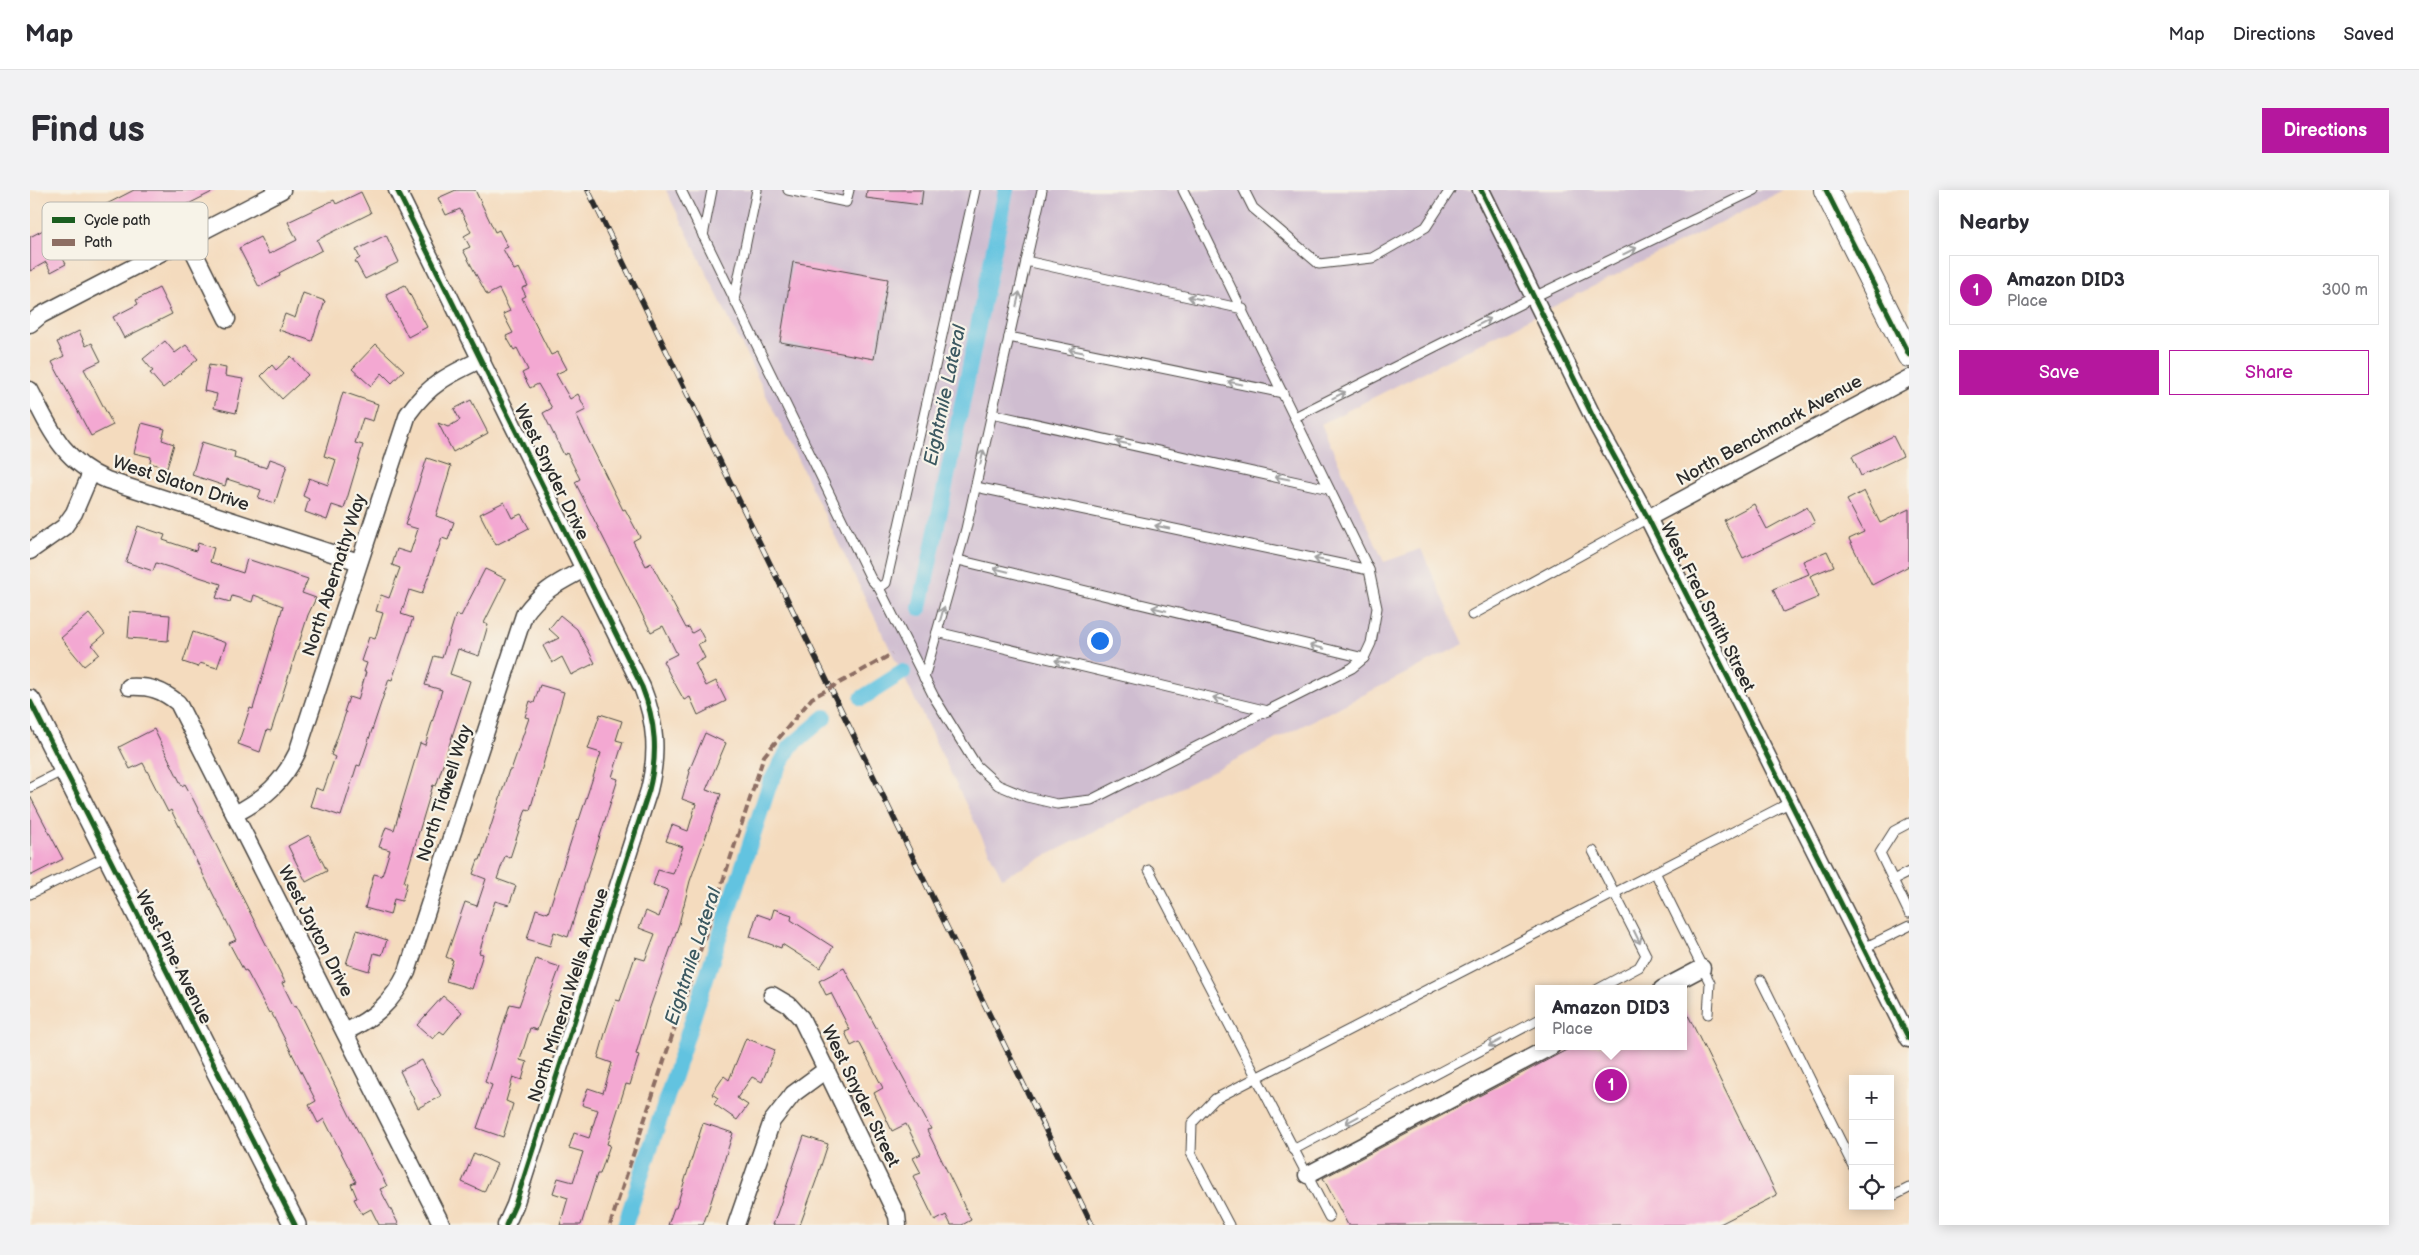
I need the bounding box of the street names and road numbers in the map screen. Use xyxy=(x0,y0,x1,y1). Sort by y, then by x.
street label: North Benchmark Avenue xyxy=(1673,370,1866,490)
street label: West Snyder Drive xyxy=(510,401,594,544)
street label: West Slaton Drive xyxy=(110,451,252,516)
street label: North Abernathy Way xyxy=(298,490,371,659)
street label: West Fred Smith Street xyxy=(1656,519,1760,696)
street label: North Tidwell Way xyxy=(412,721,477,864)
street label: West Jayton Drive xyxy=(273,862,358,1001)
street label: North Mineral Wells Avenue xyxy=(524,885,613,1105)
street label: West Pine Avenue xyxy=(131,887,216,1028)
street label: West Snyder Street xyxy=(817,1022,904,1171)

